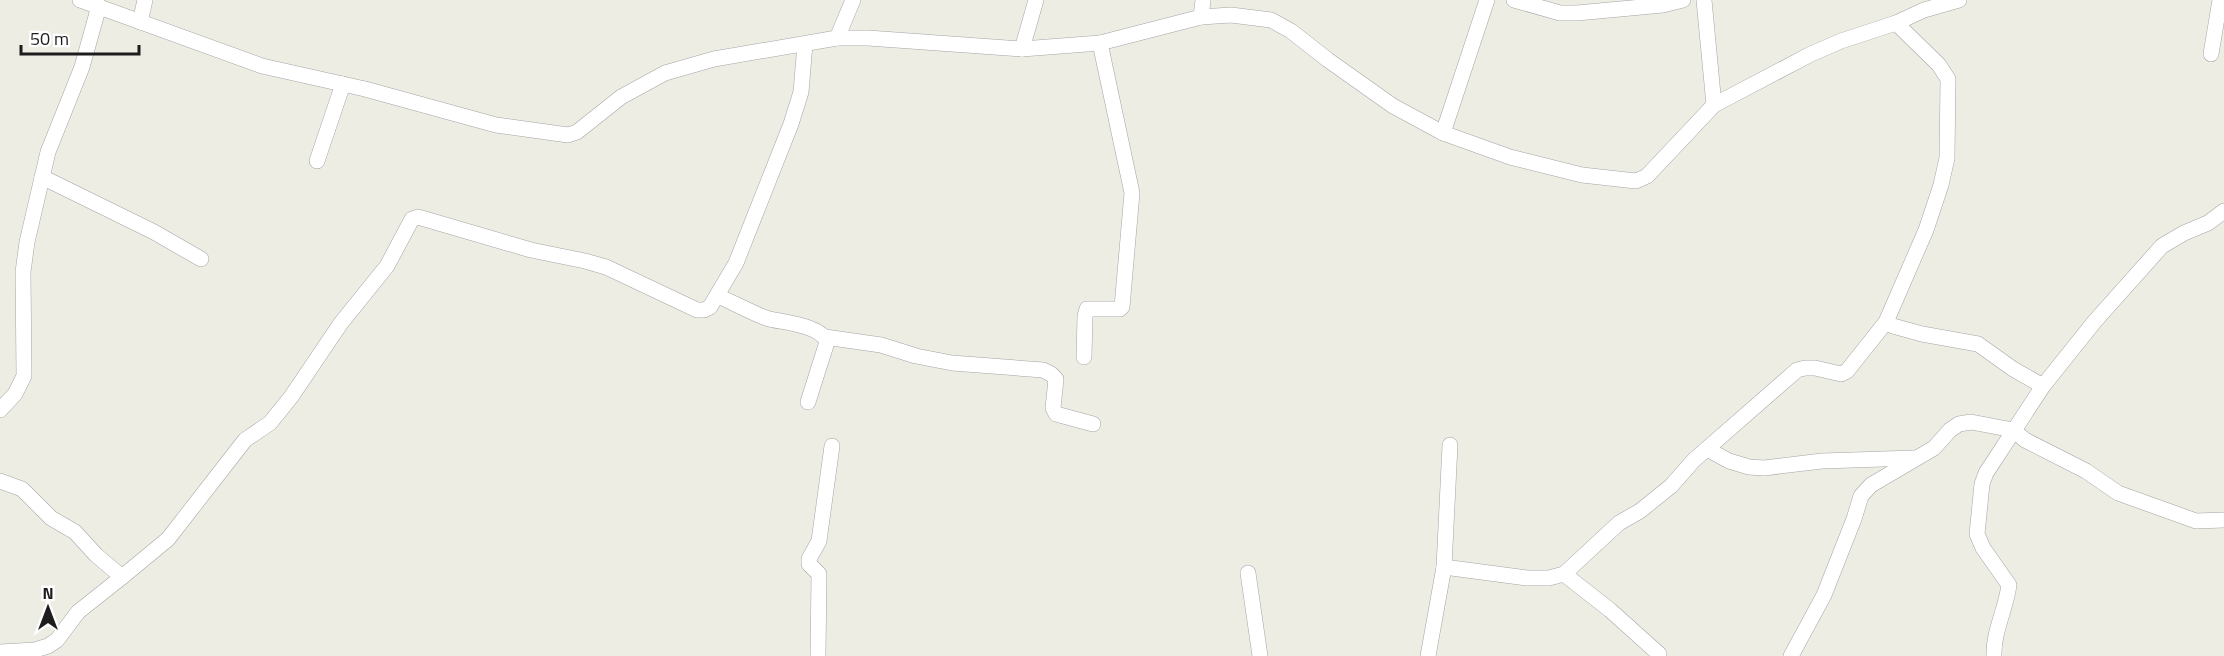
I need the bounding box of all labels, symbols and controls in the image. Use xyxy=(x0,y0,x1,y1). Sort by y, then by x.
scale bar xyxy=(21,18,140,56)
text: 50 m xyxy=(30,25,69,52)
north arrow xyxy=(18,578,78,638)
text: N xyxy=(42,581,54,605)

